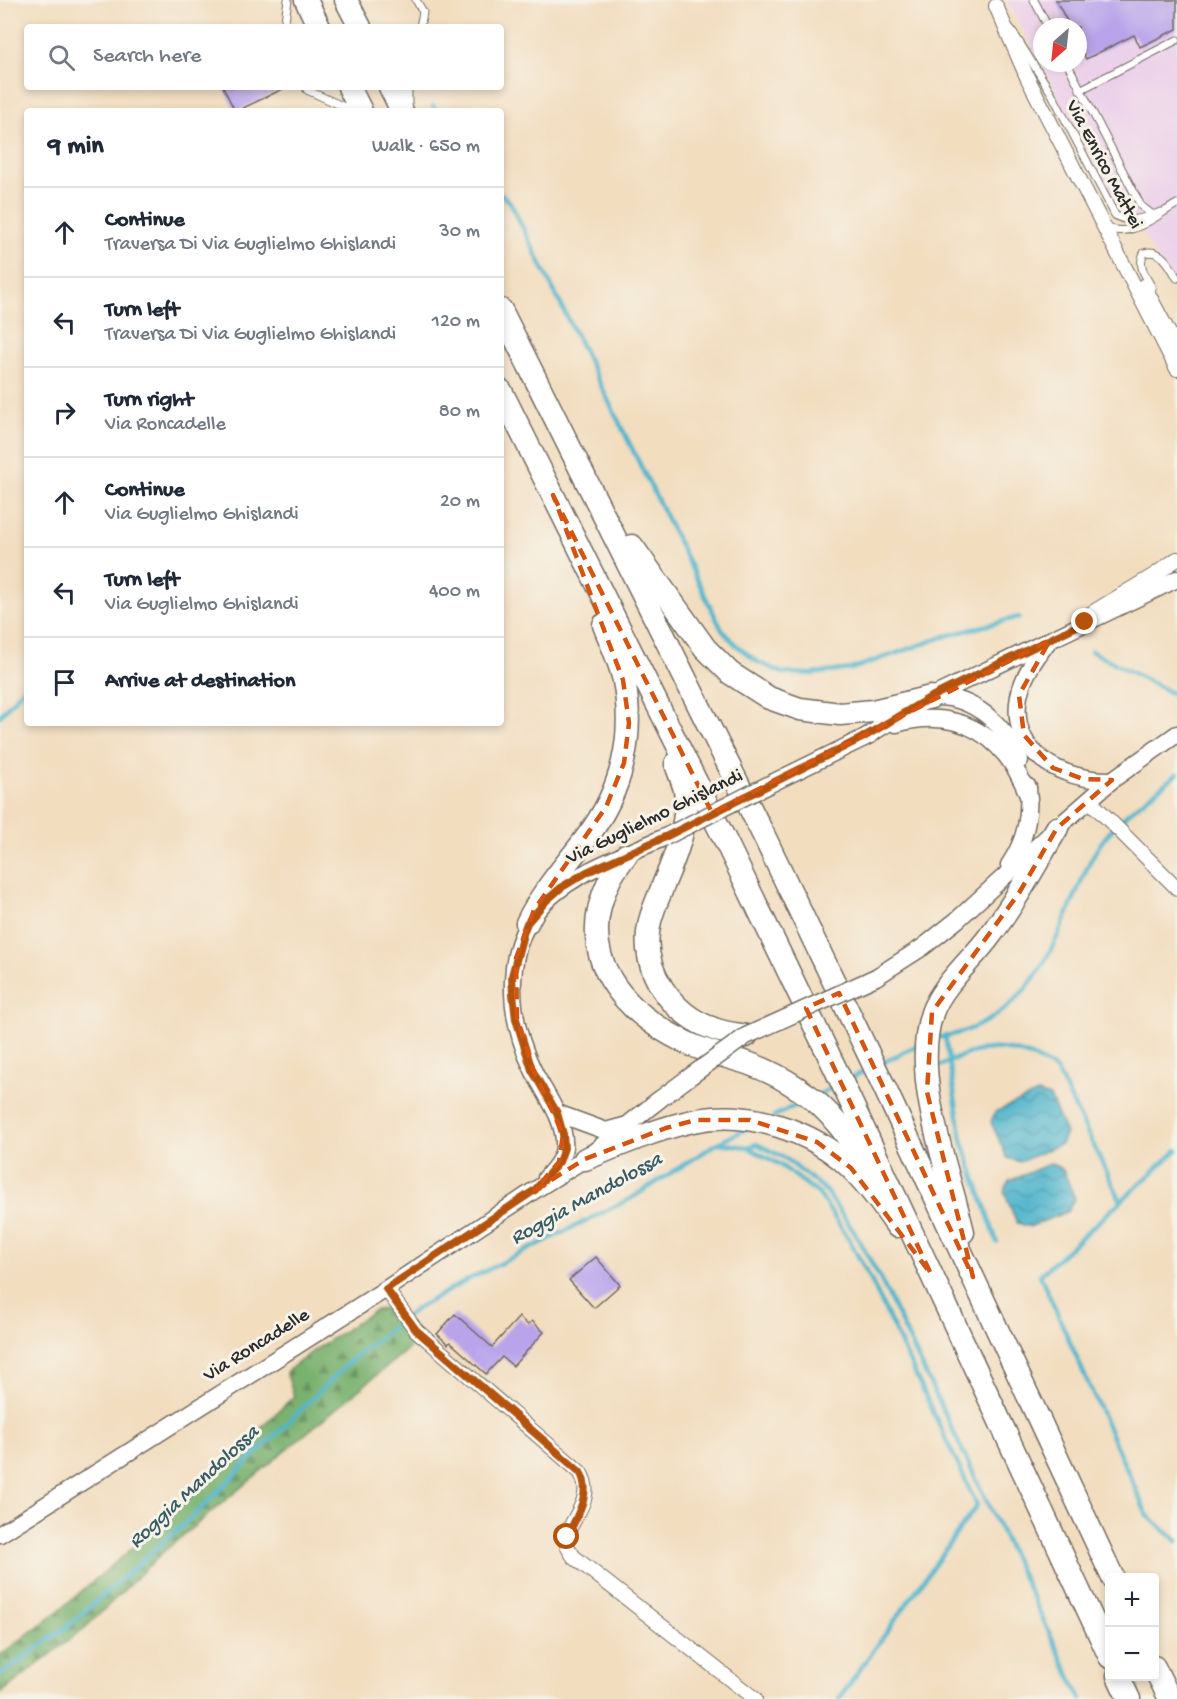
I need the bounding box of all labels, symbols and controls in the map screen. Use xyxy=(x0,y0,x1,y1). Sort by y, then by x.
north arrow xyxy=(1033,18,1087,72)
search box xyxy=(24,24,504,90)
icon: search xyxy=(45,41,78,74)
text: Search here xyxy=(93,44,201,70)
street label: Via Enrico Mattei xyxy=(1059,96,1147,233)
text: 9 min xyxy=(48,132,104,163)
text: Walk · 650 m xyxy=(372,136,480,159)
text: Continue xyxy=(105,208,185,234)
icon: ahead xyxy=(48,216,81,249)
text: 30 m xyxy=(439,221,480,244)
text: Traversa Di Via Guglielmo Ghislandi xyxy=(105,234,396,257)
text: Turn left xyxy=(105,298,179,324)
icon: left xyxy=(48,306,81,339)
text: 120 m xyxy=(432,311,480,334)
text: Traversa Di Via Guglielmo Ghislandi xyxy=(105,324,396,347)
text: Turn right xyxy=(105,388,193,414)
icon: right xyxy=(48,396,81,429)
text: 80 m xyxy=(439,401,480,424)
text: Via Roncadelle xyxy=(105,414,226,437)
text: Continue xyxy=(105,478,185,504)
icon: ahead xyxy=(48,486,81,519)
text: 20 m xyxy=(440,491,480,514)
text: Via Guglielmo Ghislandi xyxy=(105,504,299,527)
text: Turn left xyxy=(105,568,179,594)
icon: left xyxy=(48,576,81,609)
text: 400 m xyxy=(429,581,480,604)
text: Via Guglielmo Ghislandi xyxy=(105,594,299,617)
route end xyxy=(1071,608,1097,634)
icon: arrive xyxy=(48,666,81,699)
text: Arrive at destination xyxy=(105,669,295,695)
street label: Via Guglielmo Ghislandi xyxy=(562,765,747,871)
water label: Roggia Mandolossa xyxy=(507,1147,668,1252)
street label: Via Roncadelle xyxy=(199,1304,315,1388)
water label: Roggia Mandolossa xyxy=(125,1420,266,1555)
route start xyxy=(553,1523,579,1549)
map controls xyxy=(1105,1573,1159,1681)
button: + xyxy=(1105,1573,1159,1627)
button: − xyxy=(1105,1627,1159,1681)

